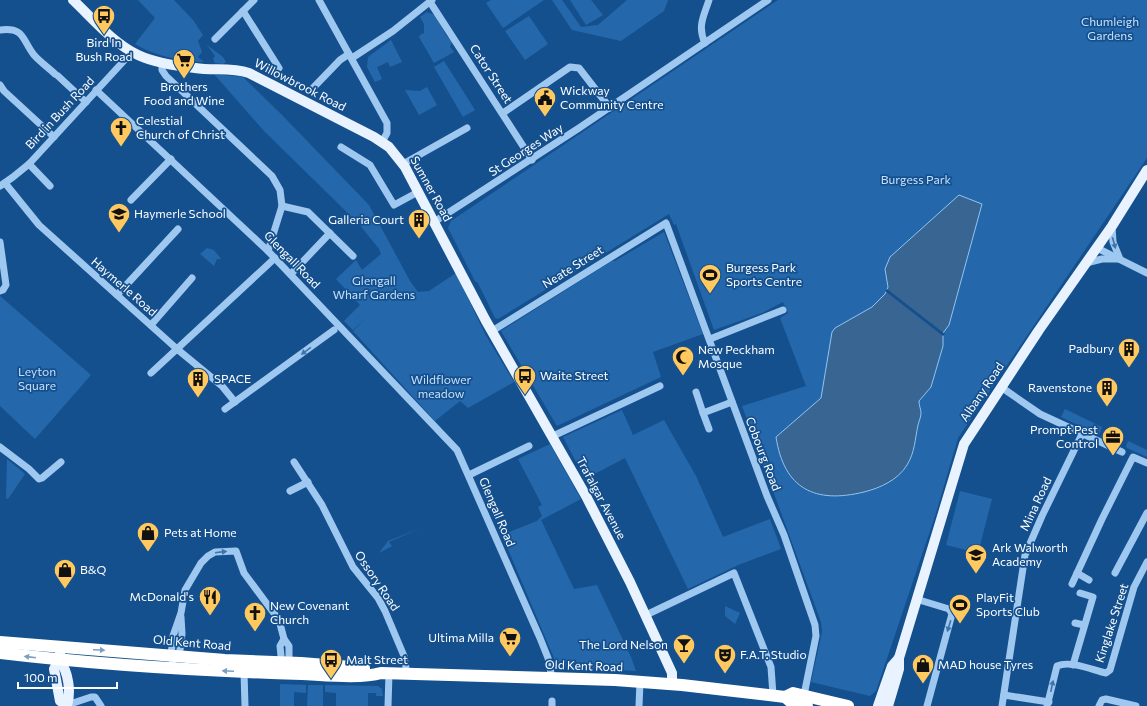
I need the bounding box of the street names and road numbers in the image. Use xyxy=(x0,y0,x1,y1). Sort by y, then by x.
street label: Cator Street xyxy=(468,41,516,106)
street label: Willowbrook Road xyxy=(252,55,349,113)
street label: Bird in Bush Road xyxy=(22,73,96,151)
street label: St Georges Way xyxy=(486,120,565,178)
street label: Sumner Road xyxy=(408,153,456,224)
street label: Glengall Road xyxy=(262,228,324,291)
street label: Neate Street xyxy=(539,242,606,290)
street label: Haymerle Road xyxy=(89,254,160,319)
street label: Albany Road xyxy=(956,359,1006,424)
street label: Cobourg Road xyxy=(743,415,784,493)
street label: Trafalgar Avenue xyxy=(574,454,630,541)
street label: Mina Road xyxy=(1016,474,1054,533)
street label: Glengall Road xyxy=(477,475,519,549)
street label: Ossory Road xyxy=(353,548,403,613)
street label: Kinglake Street xyxy=(1092,581,1130,664)
street label: Old Kent Road xyxy=(153,632,232,652)
street label: Old Kent Road xyxy=(545,657,623,673)

